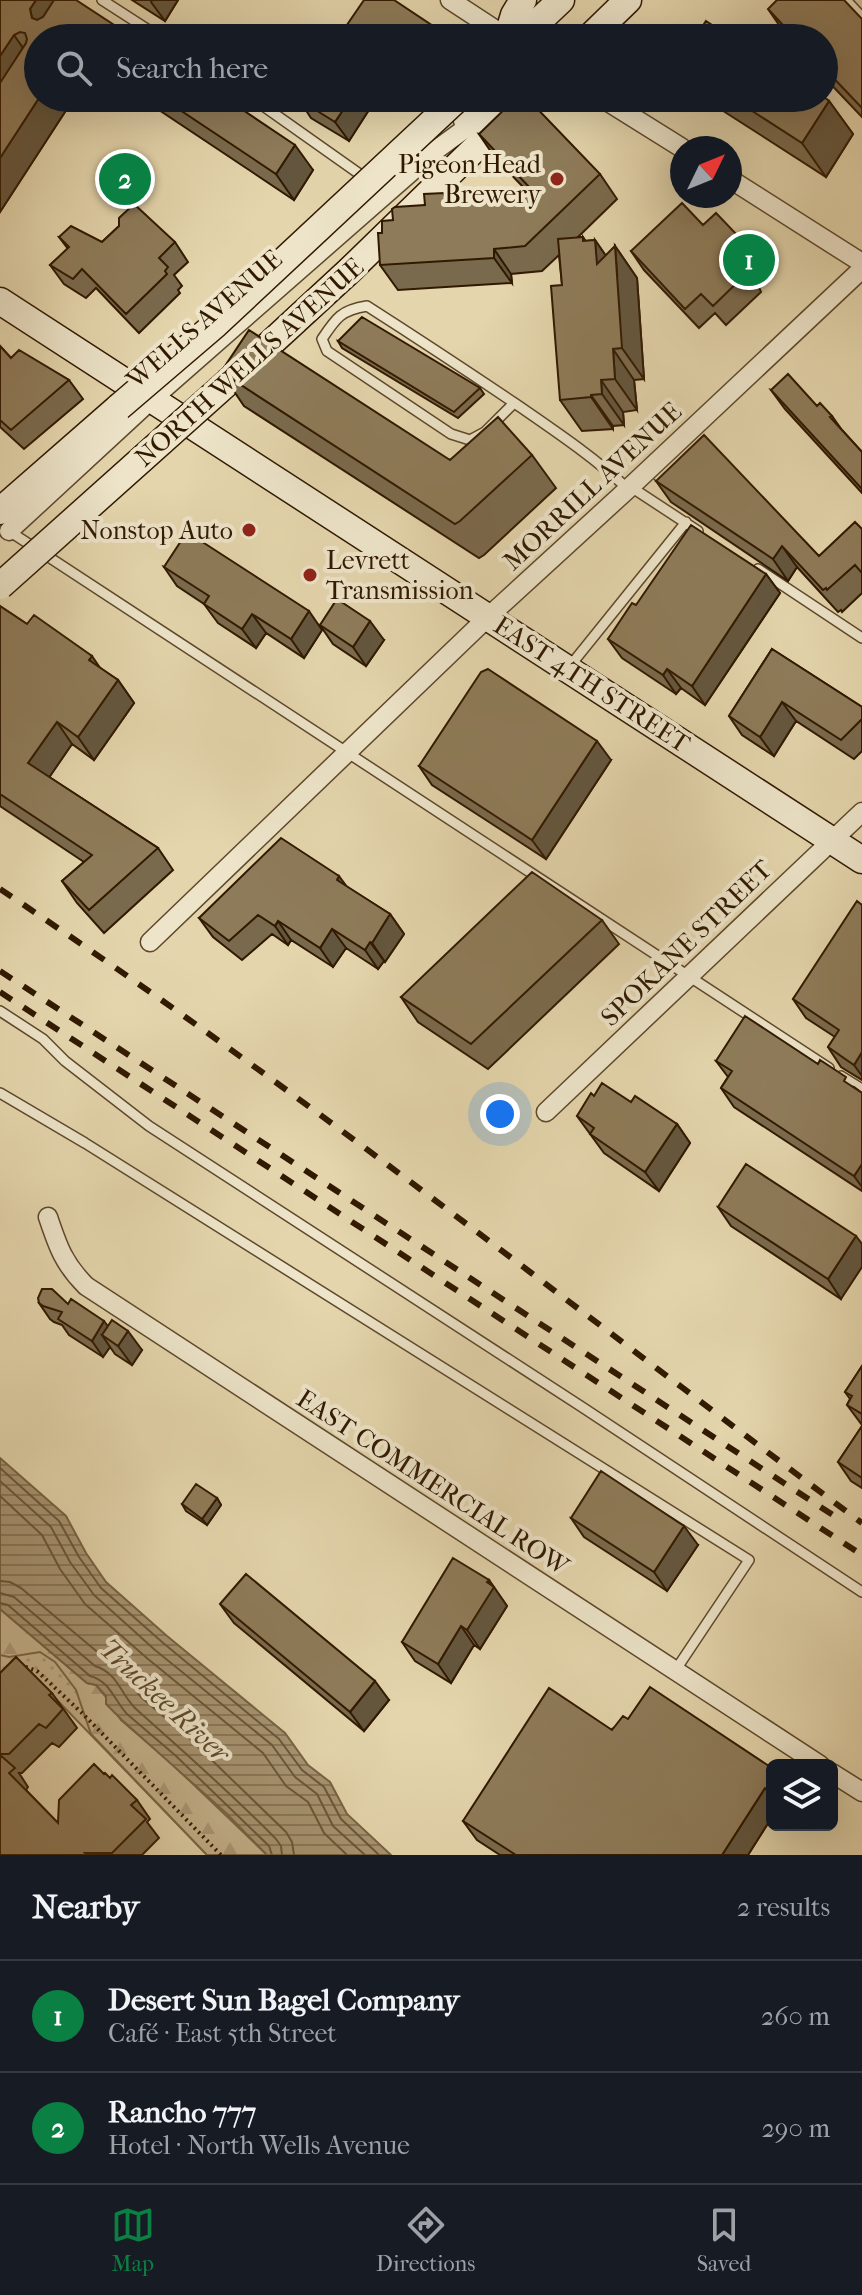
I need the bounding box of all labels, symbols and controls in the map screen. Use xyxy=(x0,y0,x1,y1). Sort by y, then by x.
search box xyxy=(24,24,838,112)
icon: search xyxy=(52,46,96,90)
text: Search here xyxy=(116,51,268,86)
north arrow xyxy=(670,136,742,208)
pin: 2 xyxy=(99,149,151,209)
place label: Pigeon Head Brewery xyxy=(398,149,542,210)
marker: Pigeon Head Brewery xyxy=(548,170,566,188)
pin: 1 xyxy=(723,230,775,290)
street label: WELLS AVENUE xyxy=(120,243,288,396)
street label: NORTH WELLS AVENUE xyxy=(129,251,370,473)
street label: MORRILL AVENUE xyxy=(497,396,688,577)
place label: Nonstop Auto xyxy=(80,515,233,546)
marker: Nonstop Auto xyxy=(240,521,258,539)
place label: Levrett Transmission xyxy=(326,545,474,606)
marker: Levrett Transmission xyxy=(301,566,319,584)
street label: EAST 4TH STREET xyxy=(488,610,696,760)
street label: SPOKANE STREET xyxy=(595,854,779,1033)
your location xyxy=(480,1094,520,1134)
street label: EAST COMMERCIAL ROW xyxy=(291,1383,576,1583)
water label: Truckee River xyxy=(93,1632,238,1771)
map controls xyxy=(766,1759,838,1831)
button: layers xyxy=(766,1759,838,1831)
text: Nearby xyxy=(32,1887,139,1927)
text: 2 results xyxy=(737,1892,830,1923)
text: Desert Sun Bagel Company xyxy=(108,1983,460,2018)
text: 1 xyxy=(53,2001,63,2032)
text: 260 m xyxy=(761,2001,830,2032)
text: Café · East 5th Street xyxy=(108,2018,337,2049)
text: Rancho 777 xyxy=(108,2095,256,2130)
text: 2 xyxy=(51,2113,65,2144)
text: 290 m xyxy=(761,2113,830,2144)
text: Hotel · North Wells Avenue xyxy=(108,2130,410,2161)
tab: Map xyxy=(111,2203,155,2277)
tab: Directions xyxy=(376,2203,475,2277)
tab: Saved xyxy=(697,2203,751,2277)

